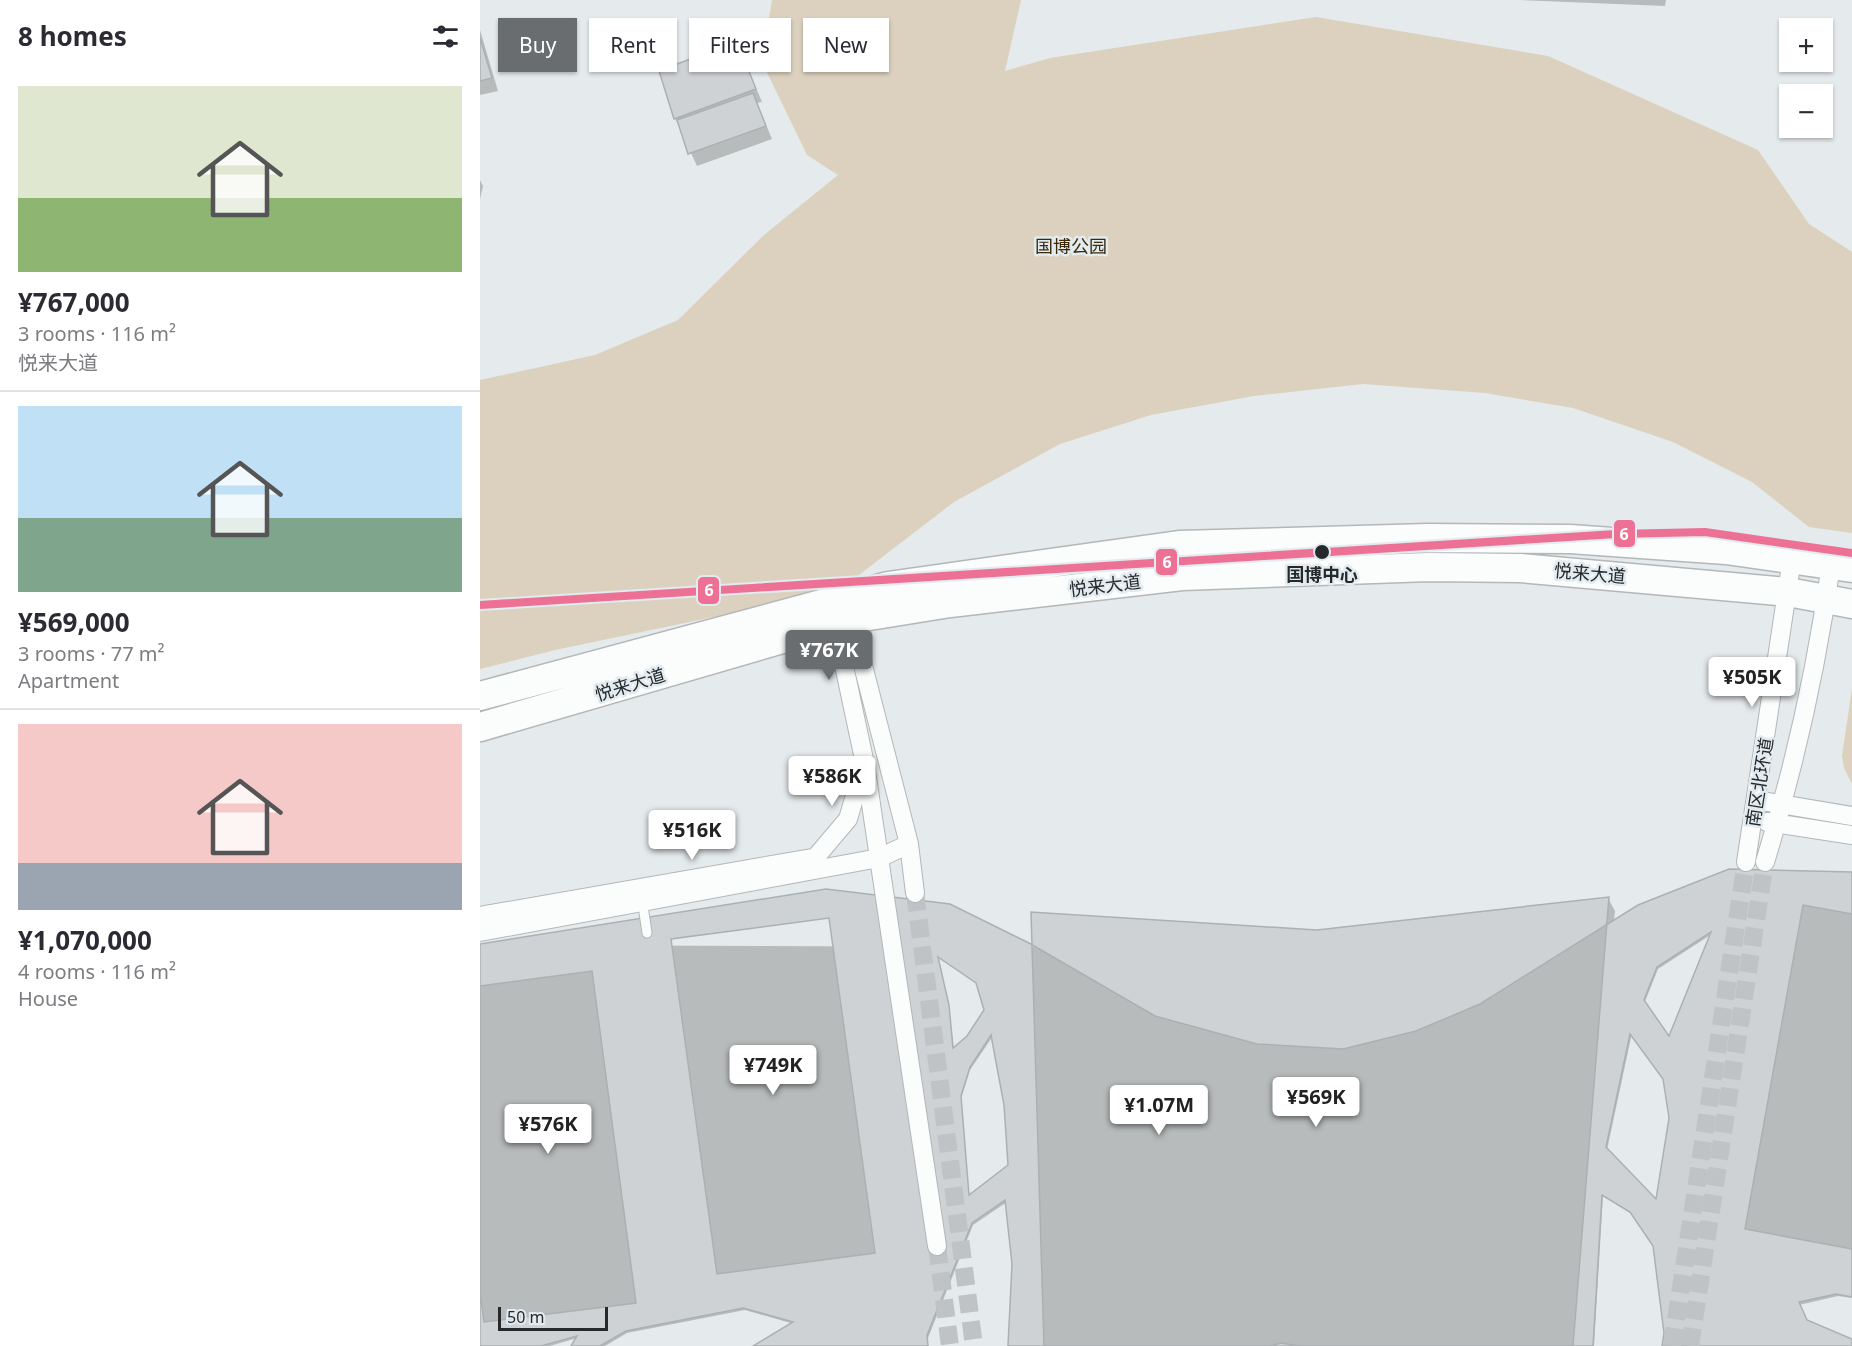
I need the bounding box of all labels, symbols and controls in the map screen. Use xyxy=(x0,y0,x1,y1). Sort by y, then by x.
text: 8 homes xyxy=(18,18,127,54)
chip: Buy xyxy=(498,18,577,72)
chip: Rent xyxy=(589,18,677,72)
chip: Filters xyxy=(689,18,791,72)
chip: New xyxy=(803,18,889,72)
map controls xyxy=(1779,18,1833,138)
button: + xyxy=(1779,18,1833,72)
icon: filters xyxy=(429,20,462,53)
button: − xyxy=(1779,84,1833,138)
icon: home xyxy=(186,125,294,233)
park label: 国博公园 xyxy=(1035,234,1107,258)
text: ¥767,000 xyxy=(18,284,130,320)
text: 3 rooms · 116 m² xyxy=(18,320,176,347)
text: 悦来大道 xyxy=(18,349,98,376)
icon: home xyxy=(186,445,294,553)
line badge: 6 xyxy=(1613,519,1636,548)
text: 6 xyxy=(1619,523,1629,545)
marker: 国博中心 xyxy=(1313,543,1331,561)
line badge: 6 xyxy=(1155,548,1178,576)
text: 6 xyxy=(1162,551,1172,573)
street label: 悦来大道 xyxy=(1553,558,1627,588)
place label: 国博中心 xyxy=(1286,562,1358,586)
street label: 悦来大道 xyxy=(1068,569,1142,601)
line badge: 6 xyxy=(697,576,720,605)
text: 6 xyxy=(704,579,714,601)
text: ¥569,000 xyxy=(18,604,130,640)
pin: ¥767K xyxy=(787,630,871,681)
text: ¥767K xyxy=(799,636,859,663)
text: 3 rooms · 77 m² xyxy=(18,640,165,667)
pin: ¥505K xyxy=(1710,657,1794,708)
street label: 悦来大道 xyxy=(592,662,668,706)
text: ¥505K xyxy=(1722,663,1782,690)
text: Apartment xyxy=(18,667,119,694)
street label: 南区北环道 xyxy=(1740,736,1778,828)
pin: ¥586K xyxy=(790,756,874,807)
text: ¥586K xyxy=(802,762,862,789)
icon: home xyxy=(186,763,294,871)
pin: ¥516K xyxy=(650,810,734,861)
text: ¥516K xyxy=(662,816,722,843)
text: ¥1,070,000 xyxy=(18,922,152,958)
text: 4 rooms · 116 m² xyxy=(18,958,176,985)
text: House xyxy=(18,985,78,1012)
pin: ¥749K xyxy=(731,1045,815,1096)
text: ¥749K xyxy=(743,1051,803,1078)
pin: ¥569K xyxy=(1274,1077,1358,1128)
text: ¥569K xyxy=(1286,1083,1346,1110)
pin: ¥1.07M xyxy=(1110,1085,1208,1136)
text: ¥1.07M xyxy=(1124,1091,1194,1118)
pin: ¥576K xyxy=(506,1104,590,1155)
text: ¥576K xyxy=(518,1110,578,1137)
scale bar xyxy=(498,1304,608,1332)
text: 50 m xyxy=(507,1306,544,1328)

